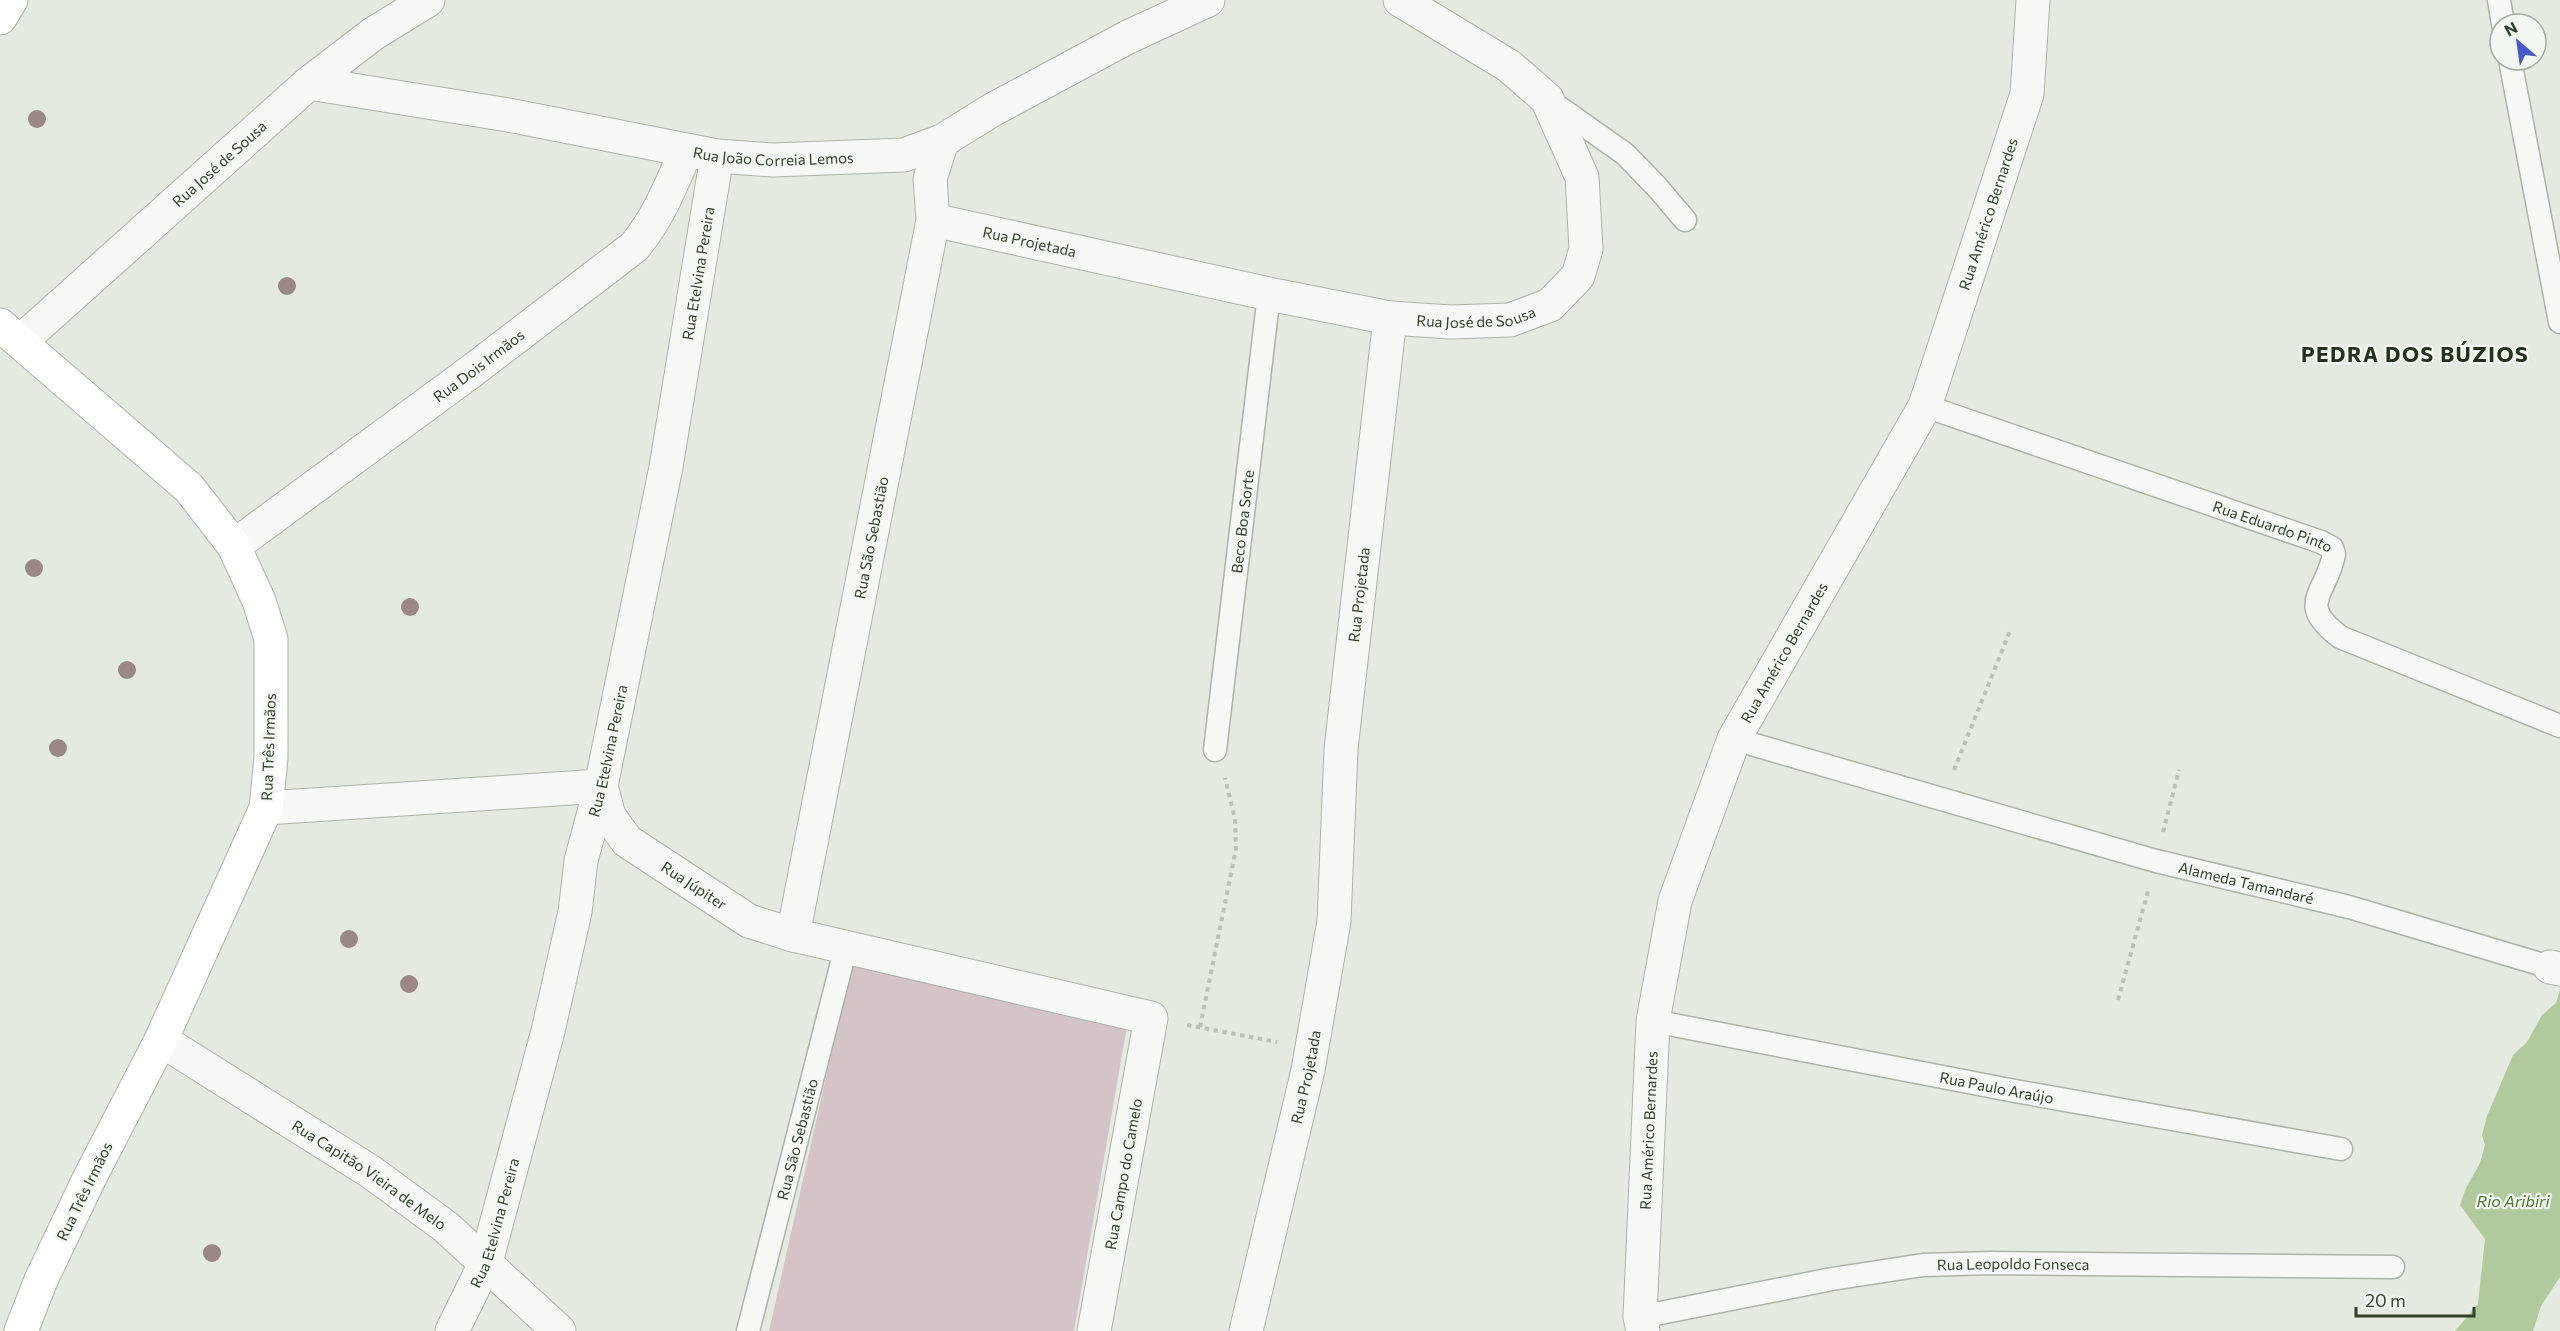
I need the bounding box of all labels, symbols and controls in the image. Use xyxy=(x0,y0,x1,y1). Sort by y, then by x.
north arrow xyxy=(2488,12,2548,72)
text: N xyxy=(2501,17,2520,40)
street label: Rua José de Sousa xyxy=(168,117,270,210)
street label: Rua Américo Bernardes xyxy=(1955,135,2021,292)
street label: Rua João Correia Lemos xyxy=(692,143,854,169)
street label: Rua Etelvina Pereira xyxy=(678,205,718,341)
street label: Rua Projetada xyxy=(981,222,1078,260)
street label: Rua José de Sousa xyxy=(1416,302,1538,331)
street label: Rua Dois Irmãos xyxy=(429,325,528,405)
district label: PEDRA DOS BÚZIOS xyxy=(2301,341,2529,366)
street label: Beco Boa Sorte xyxy=(1227,469,1257,574)
street label: Rua São Sebastião xyxy=(850,475,892,600)
street label: Rua Eduardo Pinto xyxy=(2211,497,2336,556)
street label: Rua Projetada xyxy=(1344,546,1373,643)
street label: Rua Américo Bernardes xyxy=(1736,579,1831,726)
street label: Rua Etelvina Pereira xyxy=(584,683,630,819)
street label: Rua Três Irmãos xyxy=(257,693,279,801)
street label: Rua Júpiter xyxy=(658,857,730,913)
street label: Alameda Tamandaré xyxy=(2177,858,2316,907)
street label: Rua Projetada xyxy=(1287,1029,1324,1126)
street label: Rua Américo Bernardes xyxy=(1636,1051,1661,1210)
street label: Rua Paulo Araújo xyxy=(1938,1068,2055,1107)
street label: Rua São Sebastião xyxy=(773,1077,821,1202)
street label: Rua Campo do Camelo xyxy=(1101,1097,1145,1251)
street label: Rua Capitão Vieira de Melo xyxy=(289,1116,450,1233)
street label: Rua Três Irmãos xyxy=(52,1139,116,1243)
street label: Rua Etelvina Pereira xyxy=(466,1156,523,1291)
water label: Rio Aribiri xyxy=(2476,1191,2550,1210)
street label: Rua Leopoldo Fonseca xyxy=(1937,1254,2090,1274)
scale bar xyxy=(2356,1280,2474,1318)
text: 20 m xyxy=(2365,1289,2406,1311)

